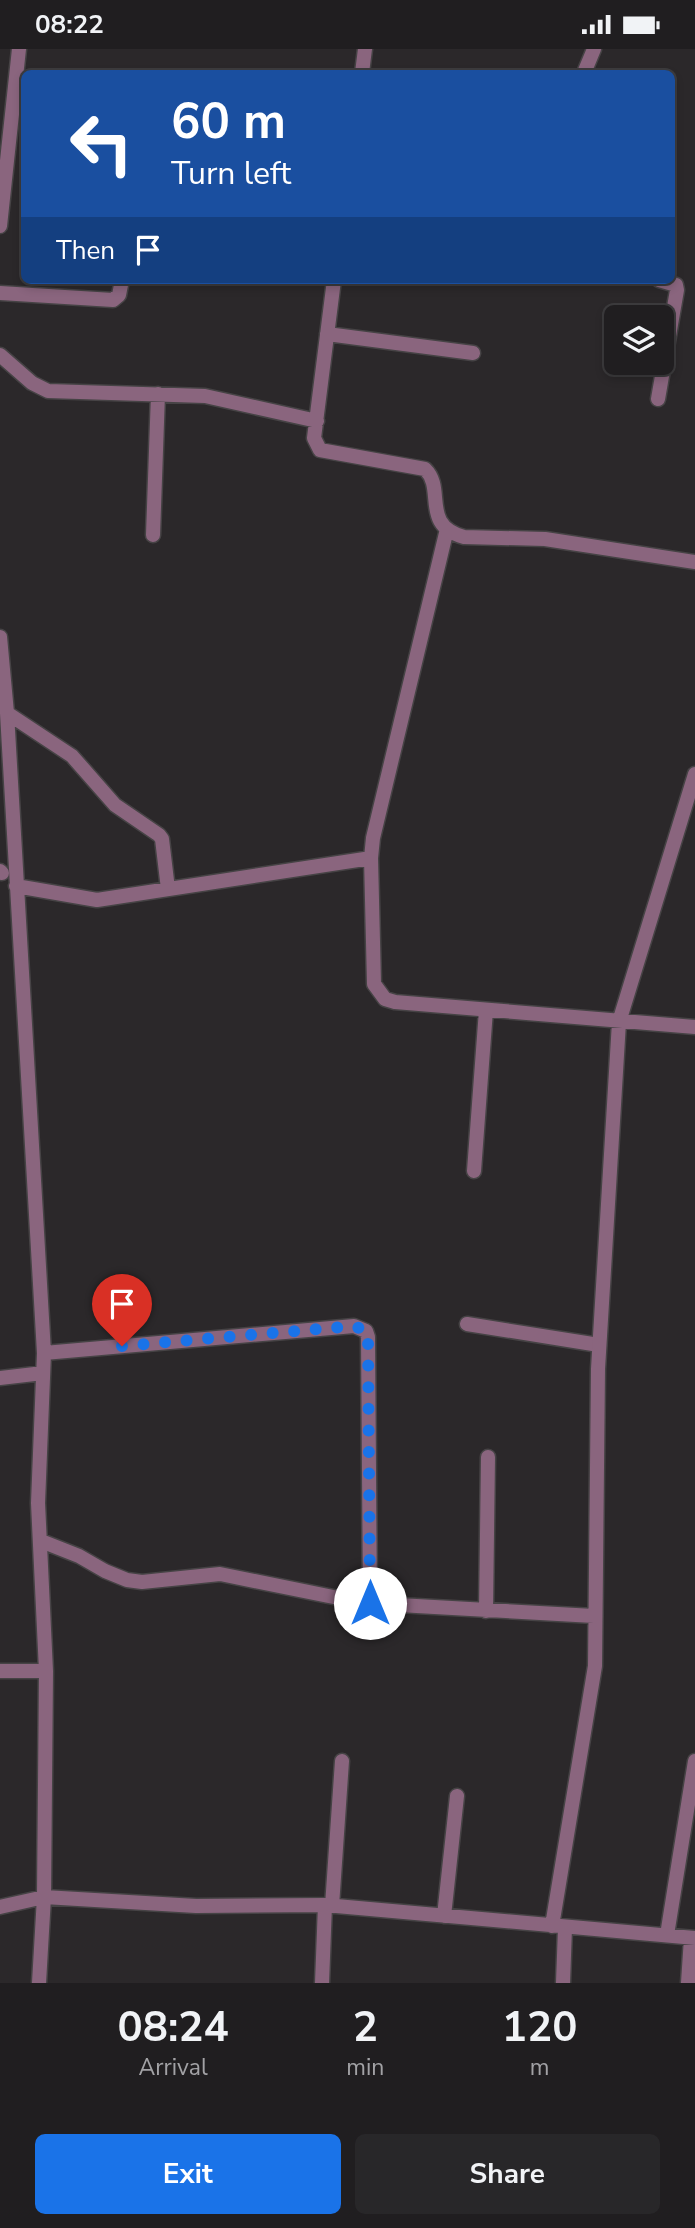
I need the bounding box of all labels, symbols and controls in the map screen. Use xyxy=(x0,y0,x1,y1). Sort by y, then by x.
text: 08:22 xyxy=(35,7,104,42)
text: 60 m xyxy=(171,88,286,155)
icon: left xyxy=(56,98,147,189)
text: Turn left xyxy=(171,152,291,195)
icon: arrive xyxy=(129,231,167,269)
text: Then xyxy=(56,233,115,268)
map controls xyxy=(604,305,674,375)
button: layers xyxy=(604,305,674,375)
pin xyxy=(92,1274,152,1346)
icon: arrive xyxy=(103,1285,141,1323)
position arrow xyxy=(333,1566,407,1640)
text: 08:24 xyxy=(118,1999,229,2056)
text: 2 xyxy=(353,1999,378,2056)
text: 120 xyxy=(502,1999,577,2056)
text: Arrival xyxy=(139,2052,208,2083)
text: min xyxy=(346,2052,384,2083)
text: m xyxy=(530,2052,550,2083)
button: Exit xyxy=(35,2134,341,2214)
button: Share xyxy=(355,2134,660,2214)

